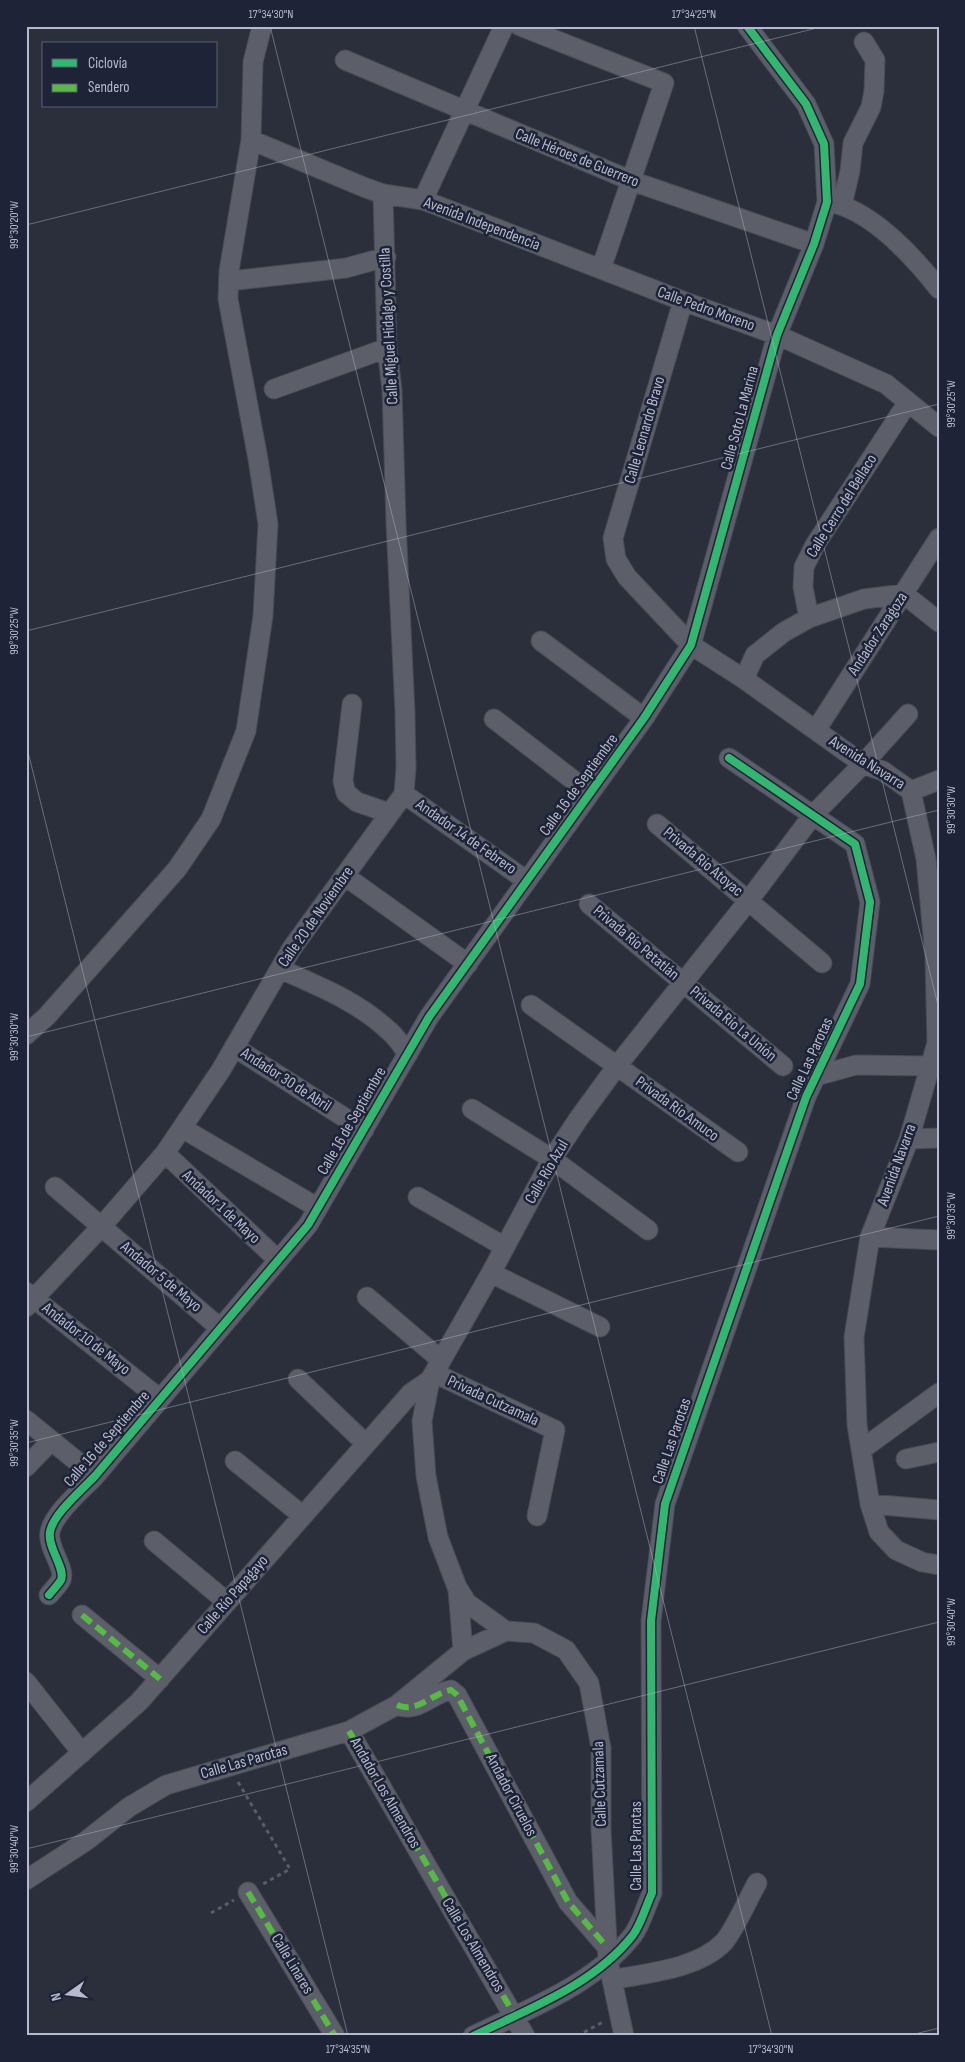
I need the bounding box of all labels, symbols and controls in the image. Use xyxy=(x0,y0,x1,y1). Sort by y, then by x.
text: 17°34'30"N xyxy=(249,7,293,22)
text: 17°34'25"N xyxy=(672,7,716,22)
legend xyxy=(42,42,218,108)
text: Ciclovía xyxy=(88,54,128,73)
text: Sendero xyxy=(88,78,129,97)
street label: Calle Héroes de Guerrero xyxy=(512,124,642,192)
street label: Avenida Independencia xyxy=(420,193,543,255)
text: 99°30'20"W xyxy=(7,201,22,249)
street label: Calle Miguel Hidalgo y Costilla xyxy=(375,247,403,405)
street label: Calle Pedro Moreno xyxy=(655,283,757,335)
street label: Calle Soto La Marina xyxy=(717,364,763,472)
street label: Calle Leonardo Bravo xyxy=(621,374,669,486)
text: 99°30'25"W xyxy=(944,380,959,428)
street label: Calle Cerro del Bellaco xyxy=(803,451,881,561)
street label: Andador Zaragoza xyxy=(844,589,912,680)
text: 99°30'25"W xyxy=(7,607,22,655)
street label: Calle 16 de Septiembre xyxy=(536,730,622,840)
street label: Avenida Navarra xyxy=(825,732,908,794)
text: 99°30'30"W xyxy=(944,786,959,834)
street label: Andador 14 de Febrero xyxy=(411,795,520,879)
street label: Privada Río Atoyac xyxy=(659,823,747,901)
street label: Calle 20 de Noviembre xyxy=(274,863,358,971)
street label: Privada Río Petatlán xyxy=(589,902,683,984)
street label: Privada Río La Unión xyxy=(686,982,780,1066)
text: 99°30'30"W xyxy=(7,1013,22,1061)
street label: Calle Las Parotas xyxy=(783,1014,838,1104)
street label: Andador 30 de Abril xyxy=(237,1043,335,1116)
street label: Calle 16 de Septiembre xyxy=(313,1064,391,1178)
street label: Privada Río Amuco xyxy=(632,1072,722,1146)
street label: Avenida Navarra xyxy=(873,1121,921,1209)
street label: Calle Río Azul xyxy=(521,1137,573,1207)
street label: Andador 1 de Mayo xyxy=(177,1166,264,1248)
text: 99°30'35"W xyxy=(944,1192,959,1240)
street label: Andador 5 de Mayo xyxy=(116,1237,205,1316)
street label: Andador 10 de Mayo xyxy=(37,1298,134,1379)
street label: Privada Cutzamala xyxy=(444,1372,542,1430)
street label: Calle 16 de Septiembre xyxy=(60,1387,154,1491)
street label: Calle Las Parotas xyxy=(648,1395,696,1486)
text: 99°30'35"W xyxy=(7,1419,22,1467)
street label: Calle Río Papagayo xyxy=(194,1552,272,1638)
text: 99°30'40"W xyxy=(944,1598,959,1646)
street label: Andador Los Almendros xyxy=(345,1733,425,1852)
street label: Calle Las Parotas xyxy=(198,1740,290,1783)
street label: Calle Cutzamala xyxy=(589,1741,611,1827)
street label: Andador Ciruelos xyxy=(481,1749,541,1840)
street label: Calle Las Parotas xyxy=(627,1801,646,1891)
text: 99°30'40"W xyxy=(7,1825,22,1873)
street label: Calle Los Almendros xyxy=(437,1895,509,1996)
street label: Calle Linares xyxy=(267,1930,318,1998)
north arrow xyxy=(42,1970,92,2020)
text: N xyxy=(47,1991,65,2003)
text: 17°34'35"N xyxy=(326,2042,370,2057)
text: 17°34'30"N xyxy=(749,2042,793,2057)

